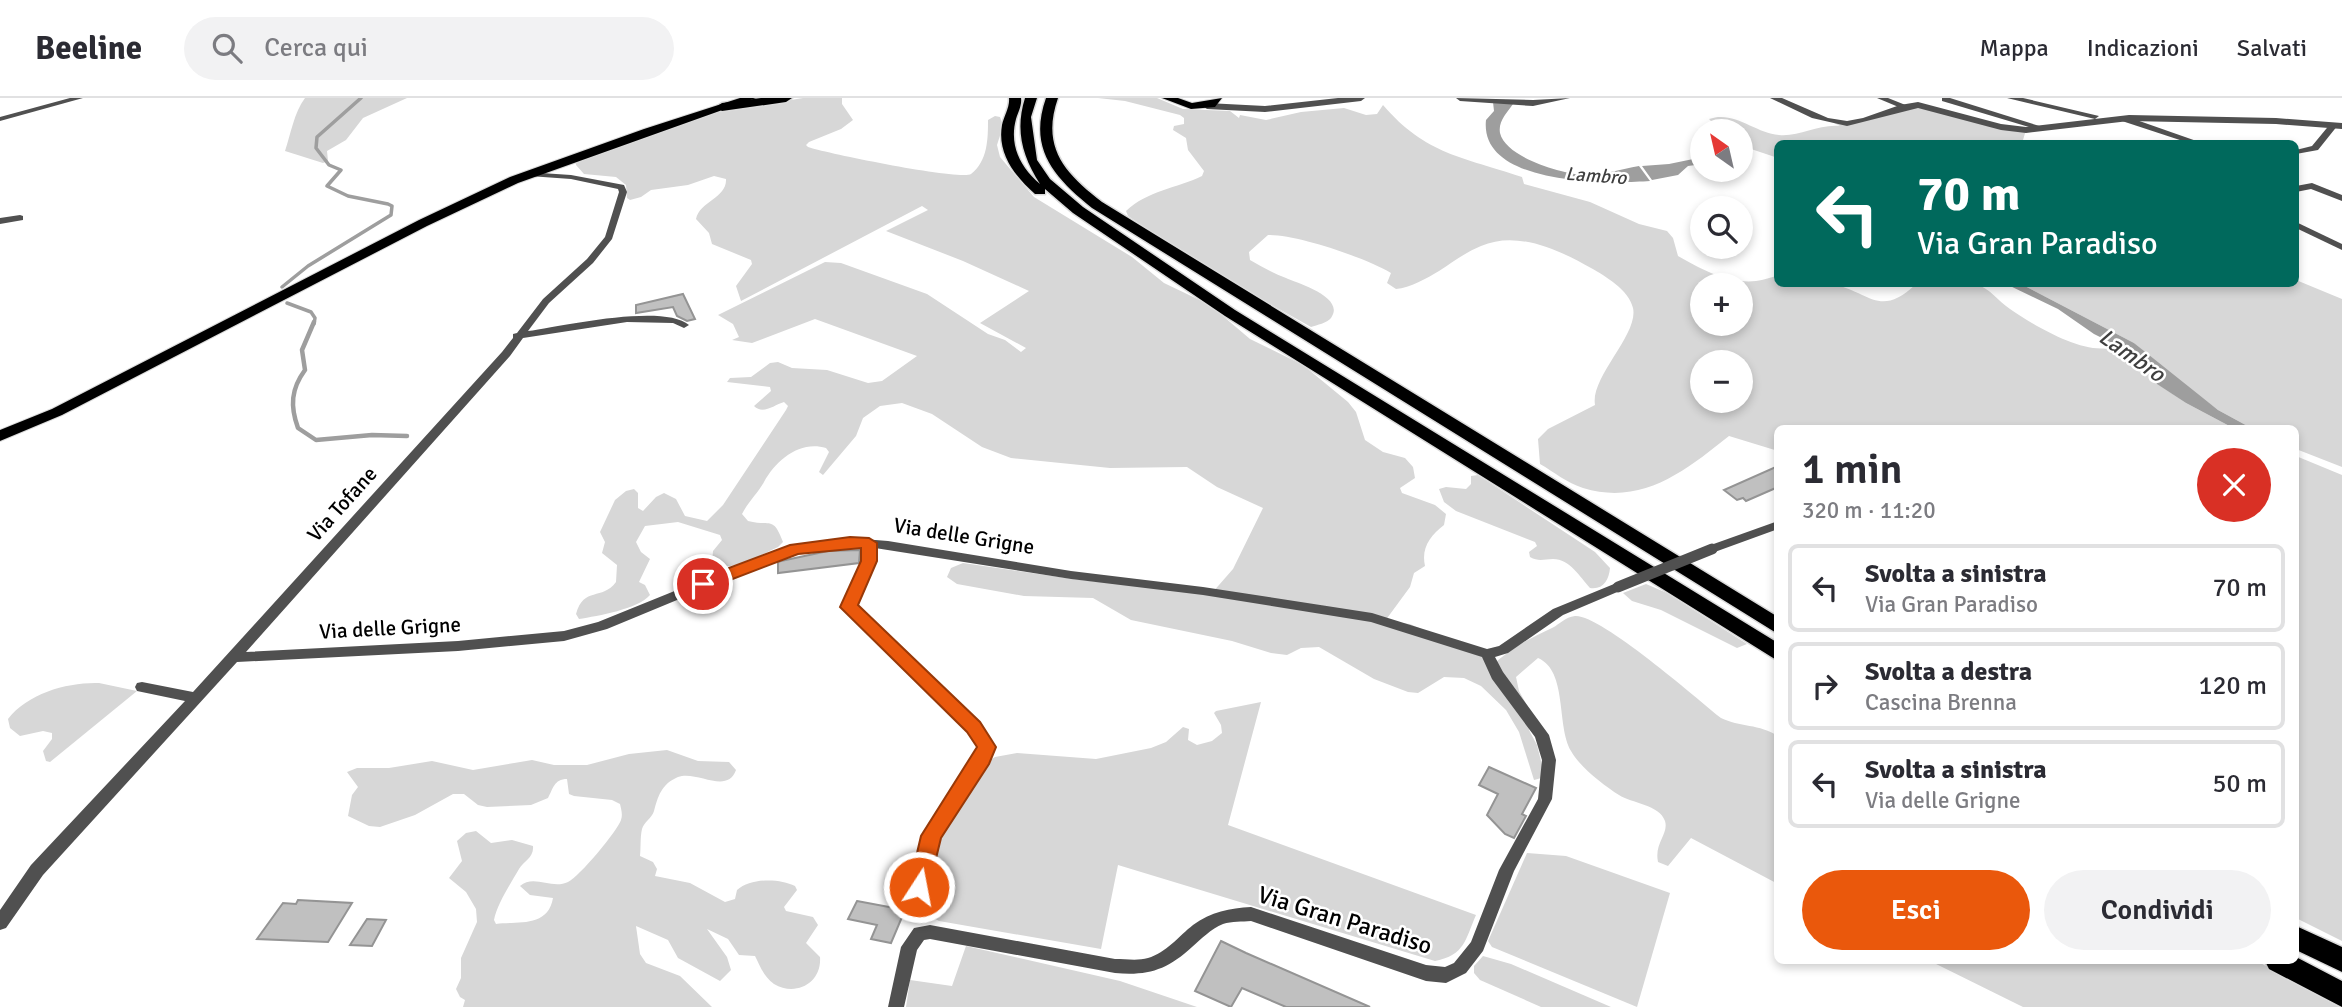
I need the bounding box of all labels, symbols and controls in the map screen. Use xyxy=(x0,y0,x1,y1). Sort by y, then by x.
search box xyxy=(184,17,674,80)
text: Beeline xyxy=(35,28,142,69)
icon: search xyxy=(208,29,246,67)
text: Cerca qui xyxy=(264,32,368,64)
text: Mappa xyxy=(1980,33,2049,63)
text: Indicazioni xyxy=(2087,33,2199,63)
text: Salvati xyxy=(2237,33,2307,63)
north arrow xyxy=(1690,119,1754,182)
map controls xyxy=(1690,119,1753,413)
water label: Lambro xyxy=(1565,162,1628,190)
text: 70 m xyxy=(1917,164,2020,224)
icon: left xyxy=(1802,168,1893,259)
button: search xyxy=(1690,196,1753,259)
text: Via Gran Paradiso xyxy=(1917,224,2158,263)
button: + xyxy=(1690,273,1753,336)
water label: Lambro xyxy=(2093,322,2171,389)
button: − xyxy=(1690,350,1753,413)
text: 1 min xyxy=(1802,444,1903,495)
button: close xyxy=(2197,448,2271,522)
street label: Via Tofane xyxy=(302,461,382,547)
text: 320 m · 11:20 xyxy=(1802,496,1936,525)
street label: Via delle Grigne xyxy=(892,512,1036,560)
pin xyxy=(673,554,733,614)
text: Svolta a sinistra xyxy=(1865,558,2047,590)
icon: arrive xyxy=(684,565,722,603)
icon: left xyxy=(1806,569,1844,607)
text: 70 m xyxy=(2212,572,2267,604)
text: Via Gran Paradiso xyxy=(1865,590,2038,619)
street label: Via delle Grigne xyxy=(318,611,462,645)
text: Svolta a destra xyxy=(1865,656,2032,688)
icon: right xyxy=(1806,667,1844,705)
text: 120 m xyxy=(2198,670,2267,702)
text: Cascina Brenna xyxy=(1865,688,2017,717)
text: Svolta a sinistra xyxy=(1865,754,2047,786)
icon: left xyxy=(1806,765,1844,803)
text: 50 m xyxy=(2212,768,2267,800)
text: Via delle Grigne xyxy=(1865,786,2021,815)
position arrow xyxy=(882,850,956,924)
button: Esci xyxy=(1802,870,2030,950)
button: Condividi xyxy=(2044,870,2271,950)
street label: Via Gran Paradiso xyxy=(1254,879,1436,961)

